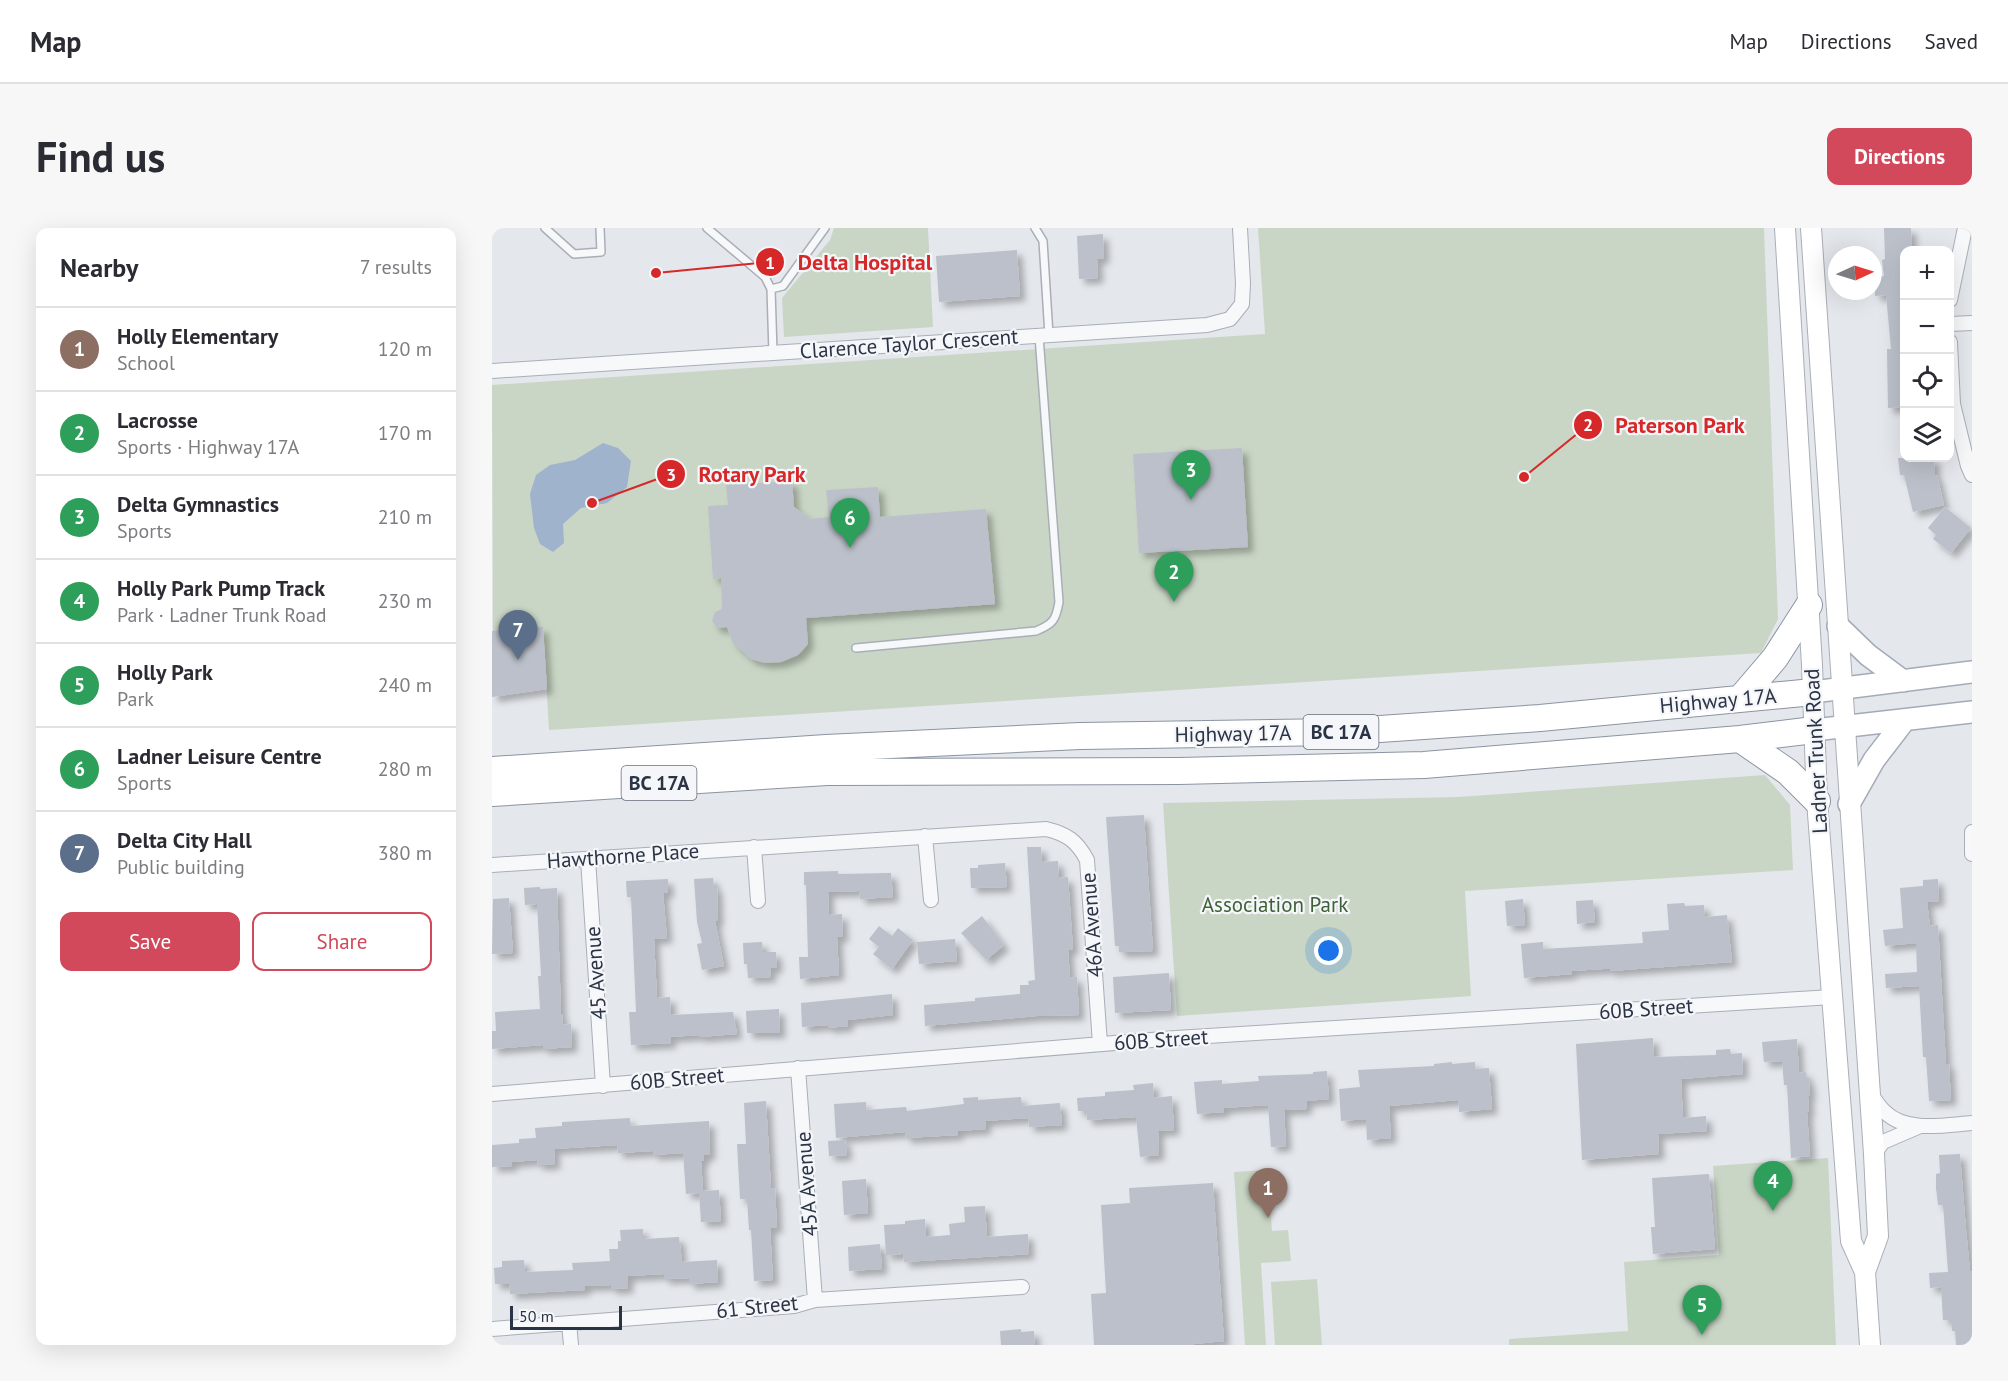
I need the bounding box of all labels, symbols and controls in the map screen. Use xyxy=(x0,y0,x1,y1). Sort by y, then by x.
text: Map xyxy=(30,23,81,60)
text: Map xyxy=(1729,28,1768,55)
text: Directions xyxy=(1801,28,1892,55)
text: Saved xyxy=(1925,28,1978,55)
button: Directions xyxy=(1827,128,1972,185)
text: Find us xyxy=(36,129,165,184)
callout: Delta Hospital xyxy=(755,242,944,282)
north arrow xyxy=(1828,246,1882,300)
map controls xyxy=(1900,246,1954,462)
button: + xyxy=(1900,246,1954,300)
text: Delta Hospital xyxy=(798,248,933,276)
text: Nearby xyxy=(60,251,138,284)
text: 1 xyxy=(765,251,775,274)
text: 7 results xyxy=(360,254,432,280)
button: − xyxy=(1900,300,1954,354)
text: Holly Elementary xyxy=(117,322,278,350)
street label: Clarence Taylor Crescent xyxy=(799,322,1019,365)
text: 1 xyxy=(74,336,85,362)
text: 120 m xyxy=(378,336,432,362)
text: School xyxy=(117,350,175,376)
button: locate xyxy=(1900,354,1954,408)
callout: Paterson Park xyxy=(1573,405,1757,445)
text: Lacrosse xyxy=(117,406,198,434)
button: layers xyxy=(1900,408,1954,462)
text: Paterson Park xyxy=(1615,411,1745,439)
text: 2 xyxy=(1583,413,1593,436)
text: 2 xyxy=(74,420,85,446)
text: 170 m xyxy=(378,420,432,446)
text: Sports · Highway 17A xyxy=(117,434,299,460)
pin: 3 xyxy=(1172,450,1210,500)
callout: Rotary Park xyxy=(656,454,818,494)
text: Rotary Park xyxy=(699,460,806,488)
text: 3 xyxy=(666,463,676,486)
text: Delta Gymnastics xyxy=(117,490,279,518)
pin: 6 xyxy=(830,498,870,548)
text: 3 xyxy=(74,504,85,530)
text: 210 m xyxy=(378,504,432,530)
text: Sports xyxy=(117,518,172,544)
pin: 2 xyxy=(1154,552,1194,602)
text: Holly Park Pump Track xyxy=(117,574,325,602)
text: 4 xyxy=(74,588,85,614)
text: 230 m xyxy=(378,588,432,614)
text: Park · Ladner Trunk Road xyxy=(117,602,327,628)
pin: 7 xyxy=(498,610,538,660)
text: Holly Park xyxy=(117,658,213,686)
street label: Ladner Trunk Road xyxy=(1798,668,1833,834)
text: 5 xyxy=(74,672,85,698)
text: 240 m xyxy=(378,672,432,698)
street label: Highway 17A xyxy=(1659,682,1778,719)
text: Park xyxy=(117,686,154,712)
road number: BC 17A xyxy=(1304,715,1378,749)
street label: Highway 17A xyxy=(1174,719,1292,748)
text: Ladner Leisure Centre xyxy=(117,742,322,770)
text: 6 xyxy=(74,756,85,782)
text: 280 m xyxy=(378,756,432,782)
road number: BC 17A xyxy=(622,766,696,800)
text: Sports xyxy=(117,770,172,796)
text: Delta City Hall xyxy=(117,826,252,854)
street label: Hawthorne Place xyxy=(546,837,700,874)
text: 7 xyxy=(74,840,85,866)
text: 380 m xyxy=(378,840,432,866)
text: Public building xyxy=(117,854,245,880)
street label: 46A Avenue xyxy=(1074,872,1109,978)
park label: Association Park xyxy=(1202,891,1348,918)
button: Save xyxy=(60,912,240,971)
button: Share xyxy=(252,912,432,971)
street label: 45 Avenue xyxy=(579,925,612,1021)
your location xyxy=(1314,936,1343,965)
street label: 60B Street xyxy=(1598,992,1694,1025)
street label: 60B Street xyxy=(1113,1023,1209,1056)
street label: 60B Street xyxy=(629,1061,725,1096)
street label: 45A Avenue xyxy=(789,1131,824,1237)
pin: 4 xyxy=(1754,1162,1792,1211)
pin: 1 xyxy=(1248,1168,1288,1218)
pin: 5 xyxy=(1682,1286,1722,1335)
street label: 61 Street xyxy=(715,1289,799,1324)
scale bar xyxy=(510,1303,622,1330)
text: 50 m xyxy=(519,1306,554,1326)

